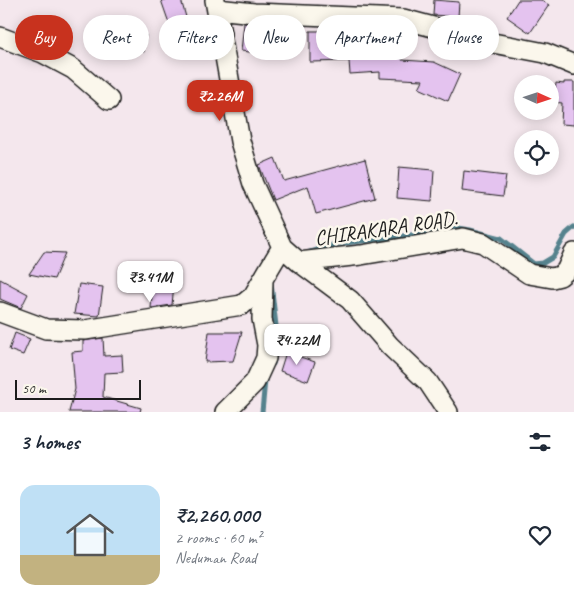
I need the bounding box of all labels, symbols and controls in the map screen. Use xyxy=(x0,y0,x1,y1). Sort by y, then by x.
chip: Buy xyxy=(15,15,73,60)
chip: Rent xyxy=(83,15,149,60)
chip: Filters xyxy=(159,15,234,60)
chip: New xyxy=(244,15,306,60)
chip: Apartment xyxy=(316,15,418,60)
chip: House xyxy=(428,15,499,60)
north arrow xyxy=(514,75,559,120)
map controls xyxy=(514,75,559,175)
pin: ₹2.26M xyxy=(179,80,261,122)
text: ₹2.26M xyxy=(198,86,242,106)
button: locate xyxy=(514,130,559,175)
street label: CHIRAKARA ROAD. xyxy=(313,205,460,251)
pin: ₹3.41M xyxy=(109,260,191,303)
text: ₹3.41M xyxy=(128,267,172,287)
pin: ₹4.22M xyxy=(256,324,338,366)
text: ₹4.22M xyxy=(275,330,319,350)
scale bar xyxy=(15,377,141,400)
text: 50 m xyxy=(22,380,46,397)
icon: filters xyxy=(526,428,554,456)
text: 3 homes xyxy=(20,429,79,455)
text: ₹2,260,000 xyxy=(175,502,259,528)
icon: home xyxy=(60,505,120,565)
icon: heart xyxy=(526,521,554,549)
text: 2 rooms · 60 m² xyxy=(175,528,261,548)
text: Neduman Road xyxy=(175,548,256,568)

